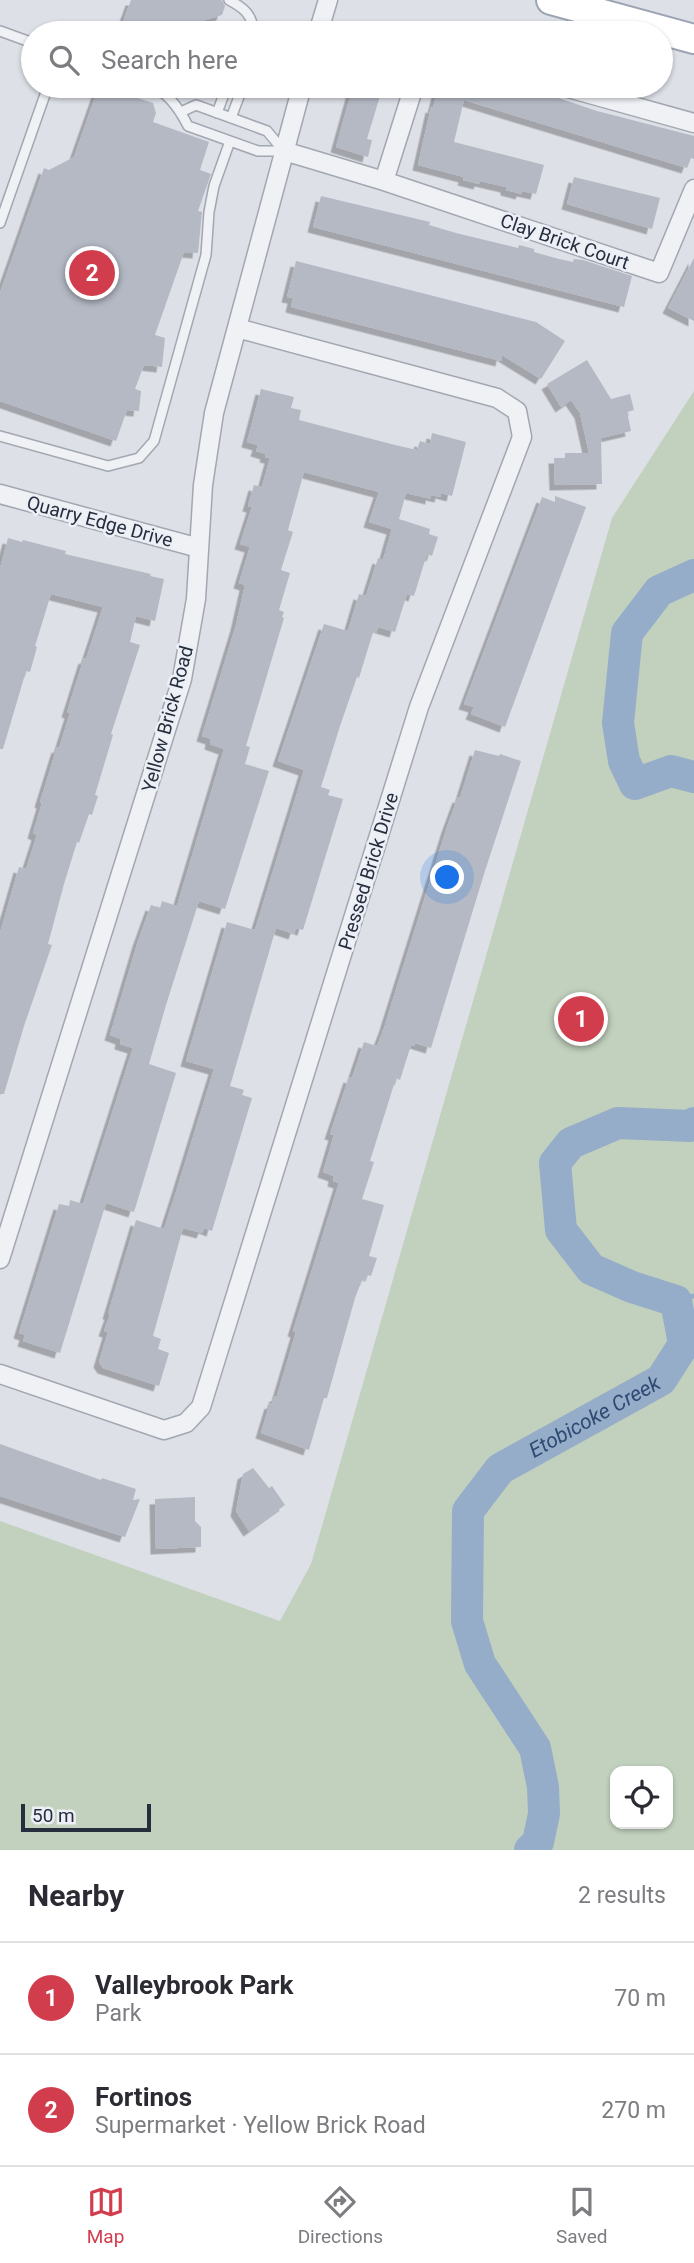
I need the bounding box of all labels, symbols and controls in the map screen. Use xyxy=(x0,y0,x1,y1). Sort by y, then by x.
search box xyxy=(21,21,673,98)
icon: search xyxy=(45,41,83,79)
text: Search here xyxy=(101,45,238,75)
street label: Clay Brick Court xyxy=(497,209,632,274)
pin: 2 xyxy=(69,247,115,299)
street label: Quarry Edge Drive xyxy=(24,491,175,552)
street label: Yellow Brick Road xyxy=(137,643,198,795)
street label: Pressed Brick Drive xyxy=(334,790,403,953)
your location xyxy=(430,860,464,894)
pin: 1 xyxy=(558,993,604,1045)
water label: Etobicoke Creek xyxy=(525,1370,665,1463)
map controls xyxy=(610,1766,673,1829)
button: locate xyxy=(610,1766,673,1829)
scale bar xyxy=(21,1801,150,1833)
text: 50 m xyxy=(32,1804,75,1827)
text: Nearby xyxy=(28,1878,124,1913)
text: 2 results xyxy=(578,1882,666,1909)
text: Valleybrook Park xyxy=(95,1970,293,2000)
text: 1 xyxy=(44,1985,58,2012)
text: 70 m xyxy=(614,1985,666,2012)
text: Park xyxy=(95,2000,141,2027)
text: Fortinos xyxy=(95,2082,192,2112)
text: 2 xyxy=(44,2097,58,2124)
text: 270 m xyxy=(601,2097,666,2124)
text: Supermarket · Yellow Brick Road xyxy=(95,2112,426,2139)
tab: Map xyxy=(87,2183,125,2248)
tab: Directions xyxy=(298,2183,383,2248)
tab: Saved xyxy=(556,2183,607,2248)

